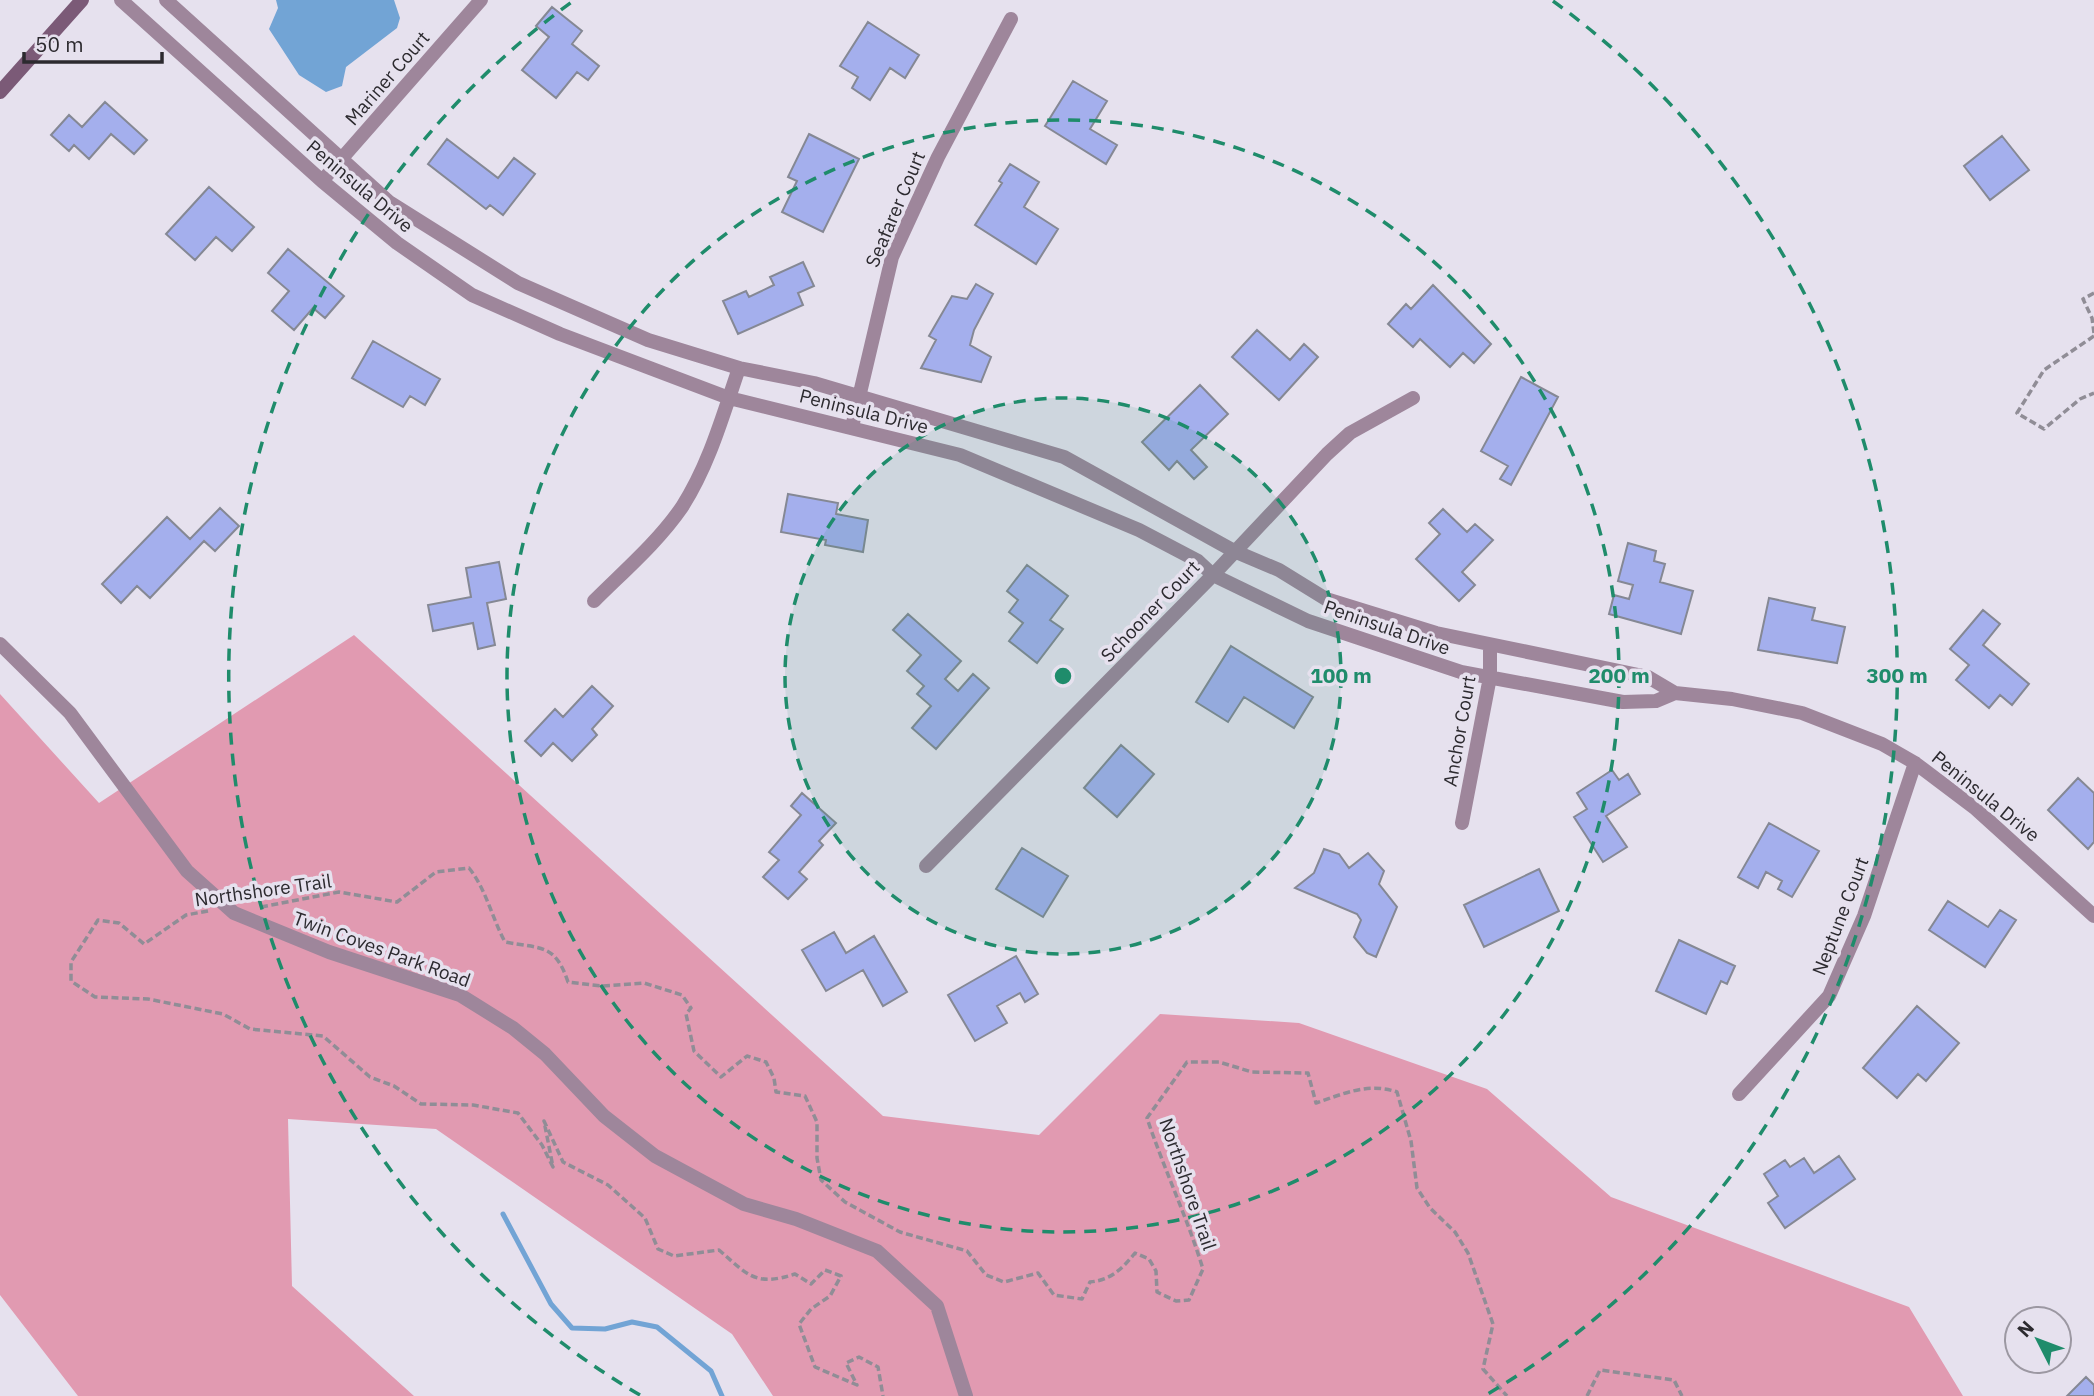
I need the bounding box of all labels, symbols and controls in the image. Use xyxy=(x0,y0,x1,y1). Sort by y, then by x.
scale bar xyxy=(24,21,163,65)
street label: Mariner Court xyxy=(340,26,434,130)
text: 50 m xyxy=(35,30,84,58)
street label: Peninsula Drive xyxy=(302,134,418,238)
street label: Seafarer Court xyxy=(860,147,930,271)
street label: Peninsula Drive xyxy=(797,383,931,439)
street label: Schooner Court xyxy=(1095,555,1205,667)
street label: Peninsula Drive xyxy=(1321,594,1453,660)
text: 100 m xyxy=(1310,661,1372,689)
text: 200 m xyxy=(1588,661,1650,689)
text: 300 m xyxy=(1866,661,1928,689)
centre of rings xyxy=(1051,664,1075,688)
street label: Anchor Court xyxy=(1437,674,1481,788)
street label: Peninsula Drive xyxy=(1927,745,2045,847)
street label: Neptune Court xyxy=(1806,853,1874,979)
street label: Northshore Trail xyxy=(193,869,333,911)
street label: Twin Coves Park Road xyxy=(290,906,474,992)
street label: Northshore Trail xyxy=(1154,1115,1222,1253)
north arrow xyxy=(2003,1305,2073,1375)
text: N xyxy=(2012,1315,2039,1342)

